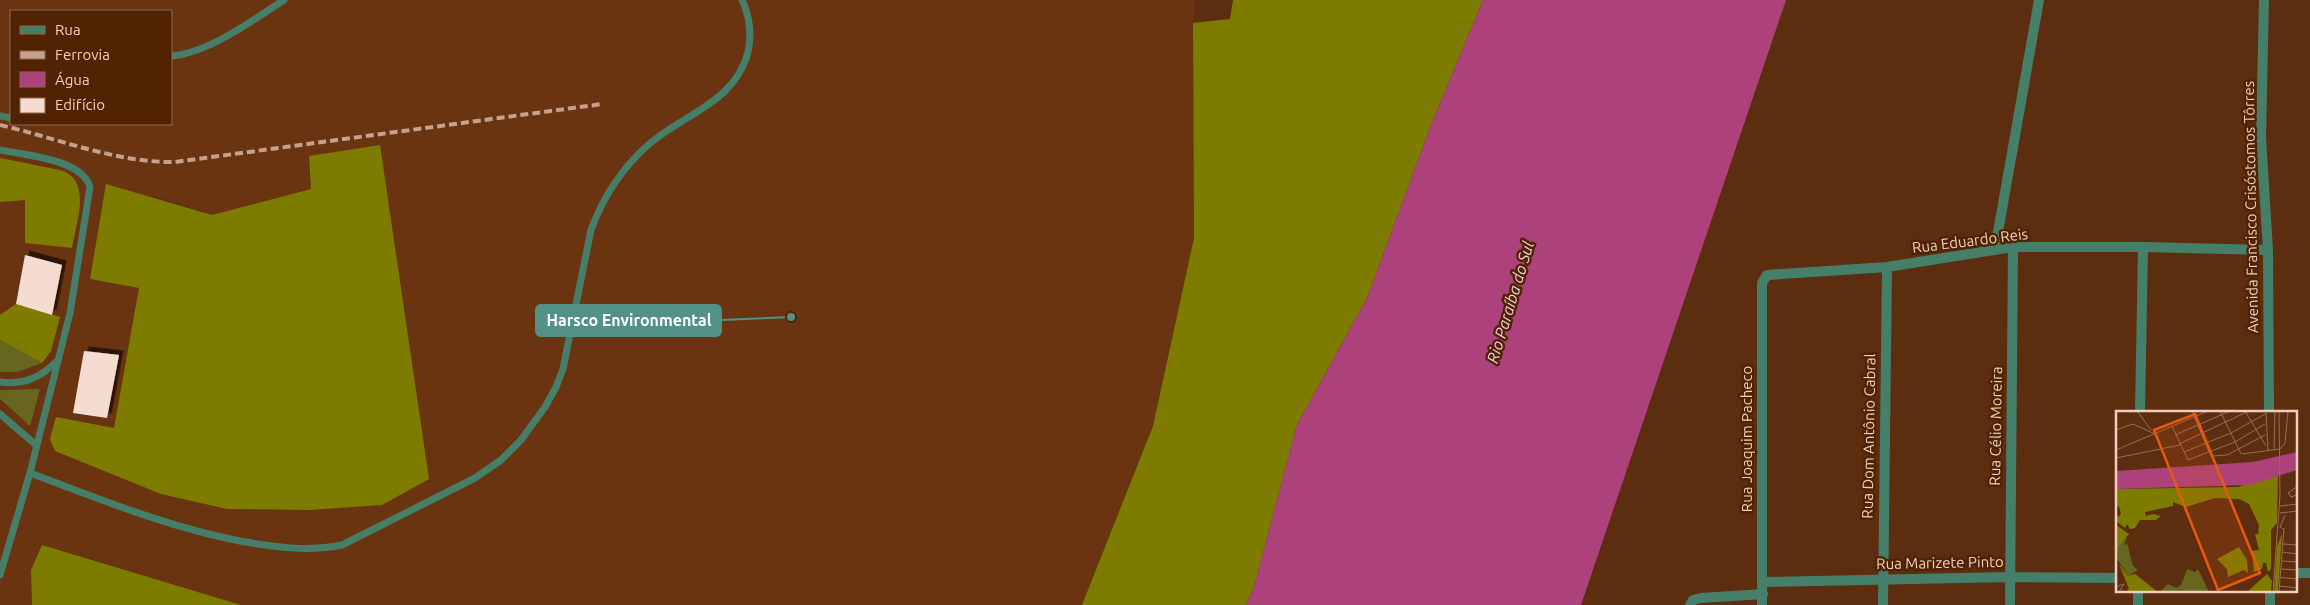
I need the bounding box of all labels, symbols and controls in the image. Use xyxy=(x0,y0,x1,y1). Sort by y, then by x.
legend xyxy=(10,10,172,125)
text: Rua xyxy=(55,21,81,38)
text: Ferrovia xyxy=(55,46,110,63)
text: Água xyxy=(55,71,90,88)
street label: Avenida Francisco Crisóstomos Tôrres xyxy=(2240,81,2261,333)
text: Edifício xyxy=(55,96,105,113)
street label: Rua Eduardo Reis xyxy=(1911,225,2029,256)
water label: Rio Paraíba do Sul xyxy=(1483,238,1537,365)
callout: Harsco Environmental xyxy=(536,305,721,336)
text: Harsco Environmental xyxy=(546,311,712,329)
street label: Rua Dom Antônio Cabral xyxy=(1859,353,1878,519)
street label: Rua Joaquim Pacheco xyxy=(1738,366,1755,512)
street label: Rua Célio Moreira xyxy=(1986,366,2005,486)
inset map xyxy=(2116,411,2298,592)
street label: Rua Marizete Pinto xyxy=(1876,553,2004,572)

